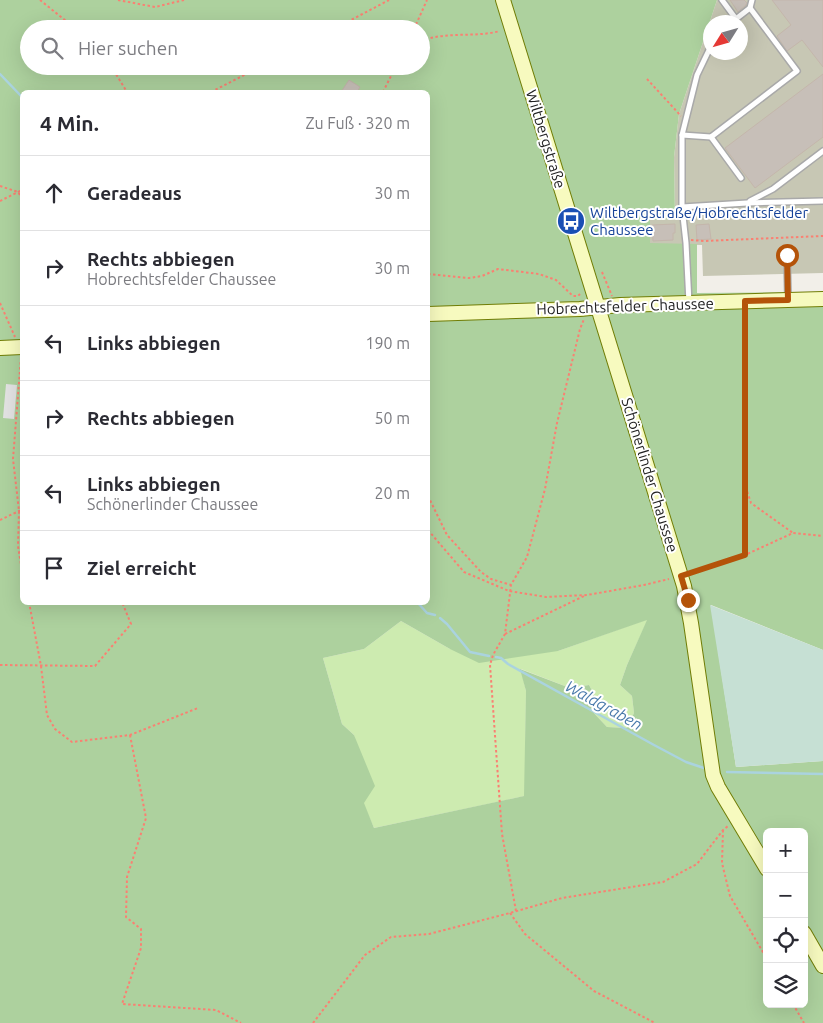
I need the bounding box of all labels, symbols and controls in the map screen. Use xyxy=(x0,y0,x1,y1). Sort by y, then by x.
north arrow xyxy=(703,15,748,60)
search box xyxy=(20,20,430,75)
icon: search xyxy=(38,34,66,62)
text: Hier suchen xyxy=(78,37,178,59)
street label: Wiltbergstraße xyxy=(523,88,569,190)
text: 4 Min. xyxy=(40,111,99,135)
text: Zu Fuß · 320 m xyxy=(305,114,410,132)
icon: ahead xyxy=(40,179,68,207)
text: Geradeaus xyxy=(87,182,182,204)
text: 30 m xyxy=(374,184,410,202)
place label: Wiltbergstraße/Hobrechtsfelder Chaussee xyxy=(590,204,808,238)
bus stop icon: Wiltbergstraße/Hobrechtsfelder Chaussee xyxy=(556,206,586,236)
route start xyxy=(776,244,799,267)
text: Rechts abbiegen xyxy=(87,248,235,270)
icon: right xyxy=(40,254,68,282)
text: 30 m xyxy=(374,259,410,277)
text: Hobrechtsfelder Chaussee xyxy=(87,270,276,288)
street label: Hobrechtsfelder Chaussee xyxy=(536,294,714,318)
icon: left xyxy=(40,329,68,357)
text: Links abbiegen xyxy=(87,332,221,354)
text: 190 m xyxy=(365,334,410,352)
street label: Schönerlinder Chaussee xyxy=(618,396,682,554)
icon: right xyxy=(40,404,68,432)
text: Rechts abbiegen xyxy=(87,407,235,429)
text: 50 m xyxy=(374,409,410,427)
text: Links abbiegen xyxy=(87,473,221,495)
icon: left xyxy=(40,479,68,507)
text: 20 m xyxy=(374,484,410,502)
text: Schönerlinder Chaussee xyxy=(87,495,258,513)
icon: arrive xyxy=(40,554,68,582)
text: Ziel erreicht xyxy=(87,557,196,579)
route end xyxy=(677,589,700,612)
water label: Waldgraben xyxy=(563,677,645,733)
map controls xyxy=(763,828,808,1008)
button: + xyxy=(763,828,808,873)
button: − xyxy=(763,873,808,918)
button: locate xyxy=(763,918,808,963)
button: layers xyxy=(763,963,808,1008)

